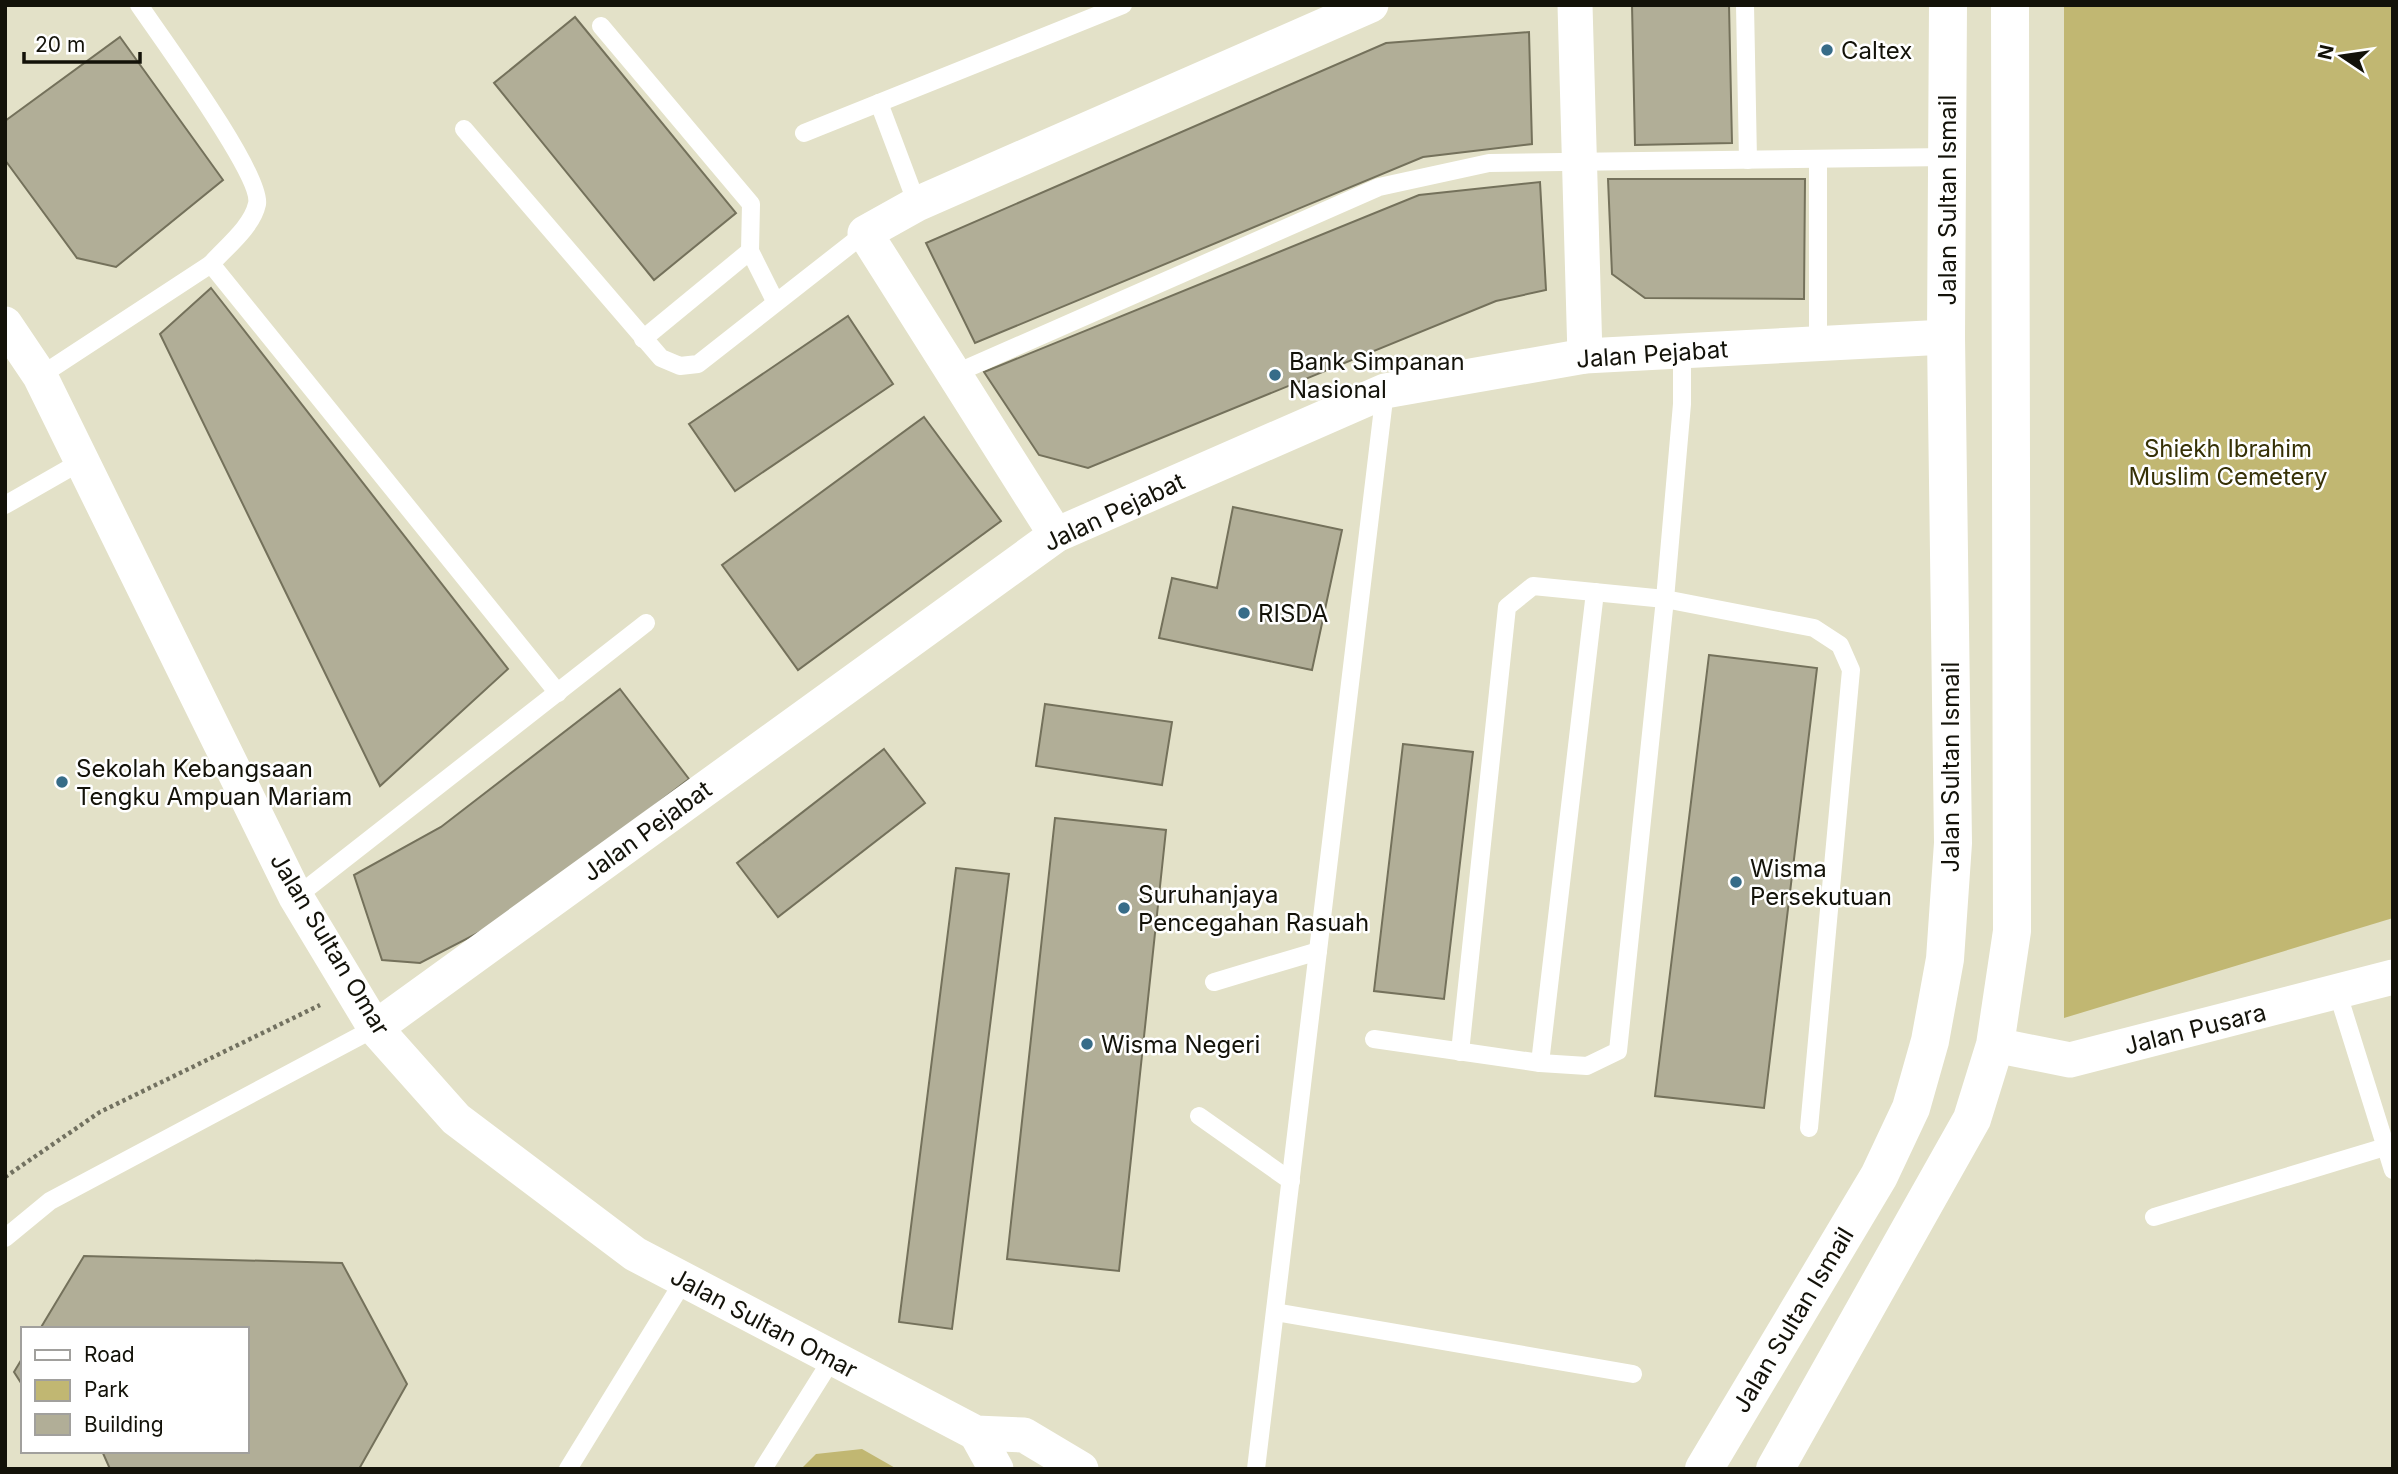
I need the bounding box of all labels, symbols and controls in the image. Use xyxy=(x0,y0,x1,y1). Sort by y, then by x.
scale bar xyxy=(24,21,140,65)
north arrow xyxy=(2307,21,2377,91)
text: 20 m xyxy=(35,32,85,57)
place label: Caltex xyxy=(1841,36,1912,65)
marker: Caltex xyxy=(1819,42,1835,58)
text: N xyxy=(2313,43,2339,62)
street label: Jalan Sultan Ismail xyxy=(1933,95,1962,305)
street label: Jalan Pejabat xyxy=(1575,334,1729,374)
place label: Bank Simpanan Nasional xyxy=(1289,347,1465,404)
marker: Bank Simpanan Nasional xyxy=(1267,367,1283,383)
park label: Shiekh Ibrahim Muslim Cemetery xyxy=(2129,434,2327,491)
street label: Jalan Pejabat xyxy=(1039,467,1189,557)
place label: RISDA xyxy=(1258,599,1328,628)
marker: RISDA xyxy=(1236,605,1252,621)
street label: Jalan Sultan Ismail xyxy=(1936,662,1965,872)
place label: Sekolah Kebangsaan Tengku Ampuan Mariam xyxy=(76,754,352,811)
marker: Sekolah Kebangsaan Tengku Ampuan Mariam xyxy=(54,774,70,790)
street label: Jalan Pejabat xyxy=(577,774,717,887)
street label: Jalan Sultan Omar xyxy=(264,848,396,1040)
place label: Wisma Persekutuan xyxy=(1750,854,1892,911)
marker: Wisma Persekutuan xyxy=(1728,874,1744,890)
place label: Suruhanjaya Pencegahan Rasuah xyxy=(1138,880,1369,937)
marker: Suruhanjaya Pencegahan Rasuah xyxy=(1116,900,1132,916)
street label: Jalan Pusara xyxy=(2121,997,2269,1061)
place label: Wisma Negeri xyxy=(1101,1030,1260,1059)
marker: Wisma Negeri xyxy=(1079,1036,1095,1052)
street label: Jalan Sultan Ismail xyxy=(1726,1222,1860,1418)
street label: Jalan Sultan Omar xyxy=(666,1262,862,1384)
legend xyxy=(21,1327,248,1453)
text: Road xyxy=(84,1342,135,1367)
text: Park xyxy=(84,1377,129,1402)
text: Building xyxy=(84,1412,164,1437)

